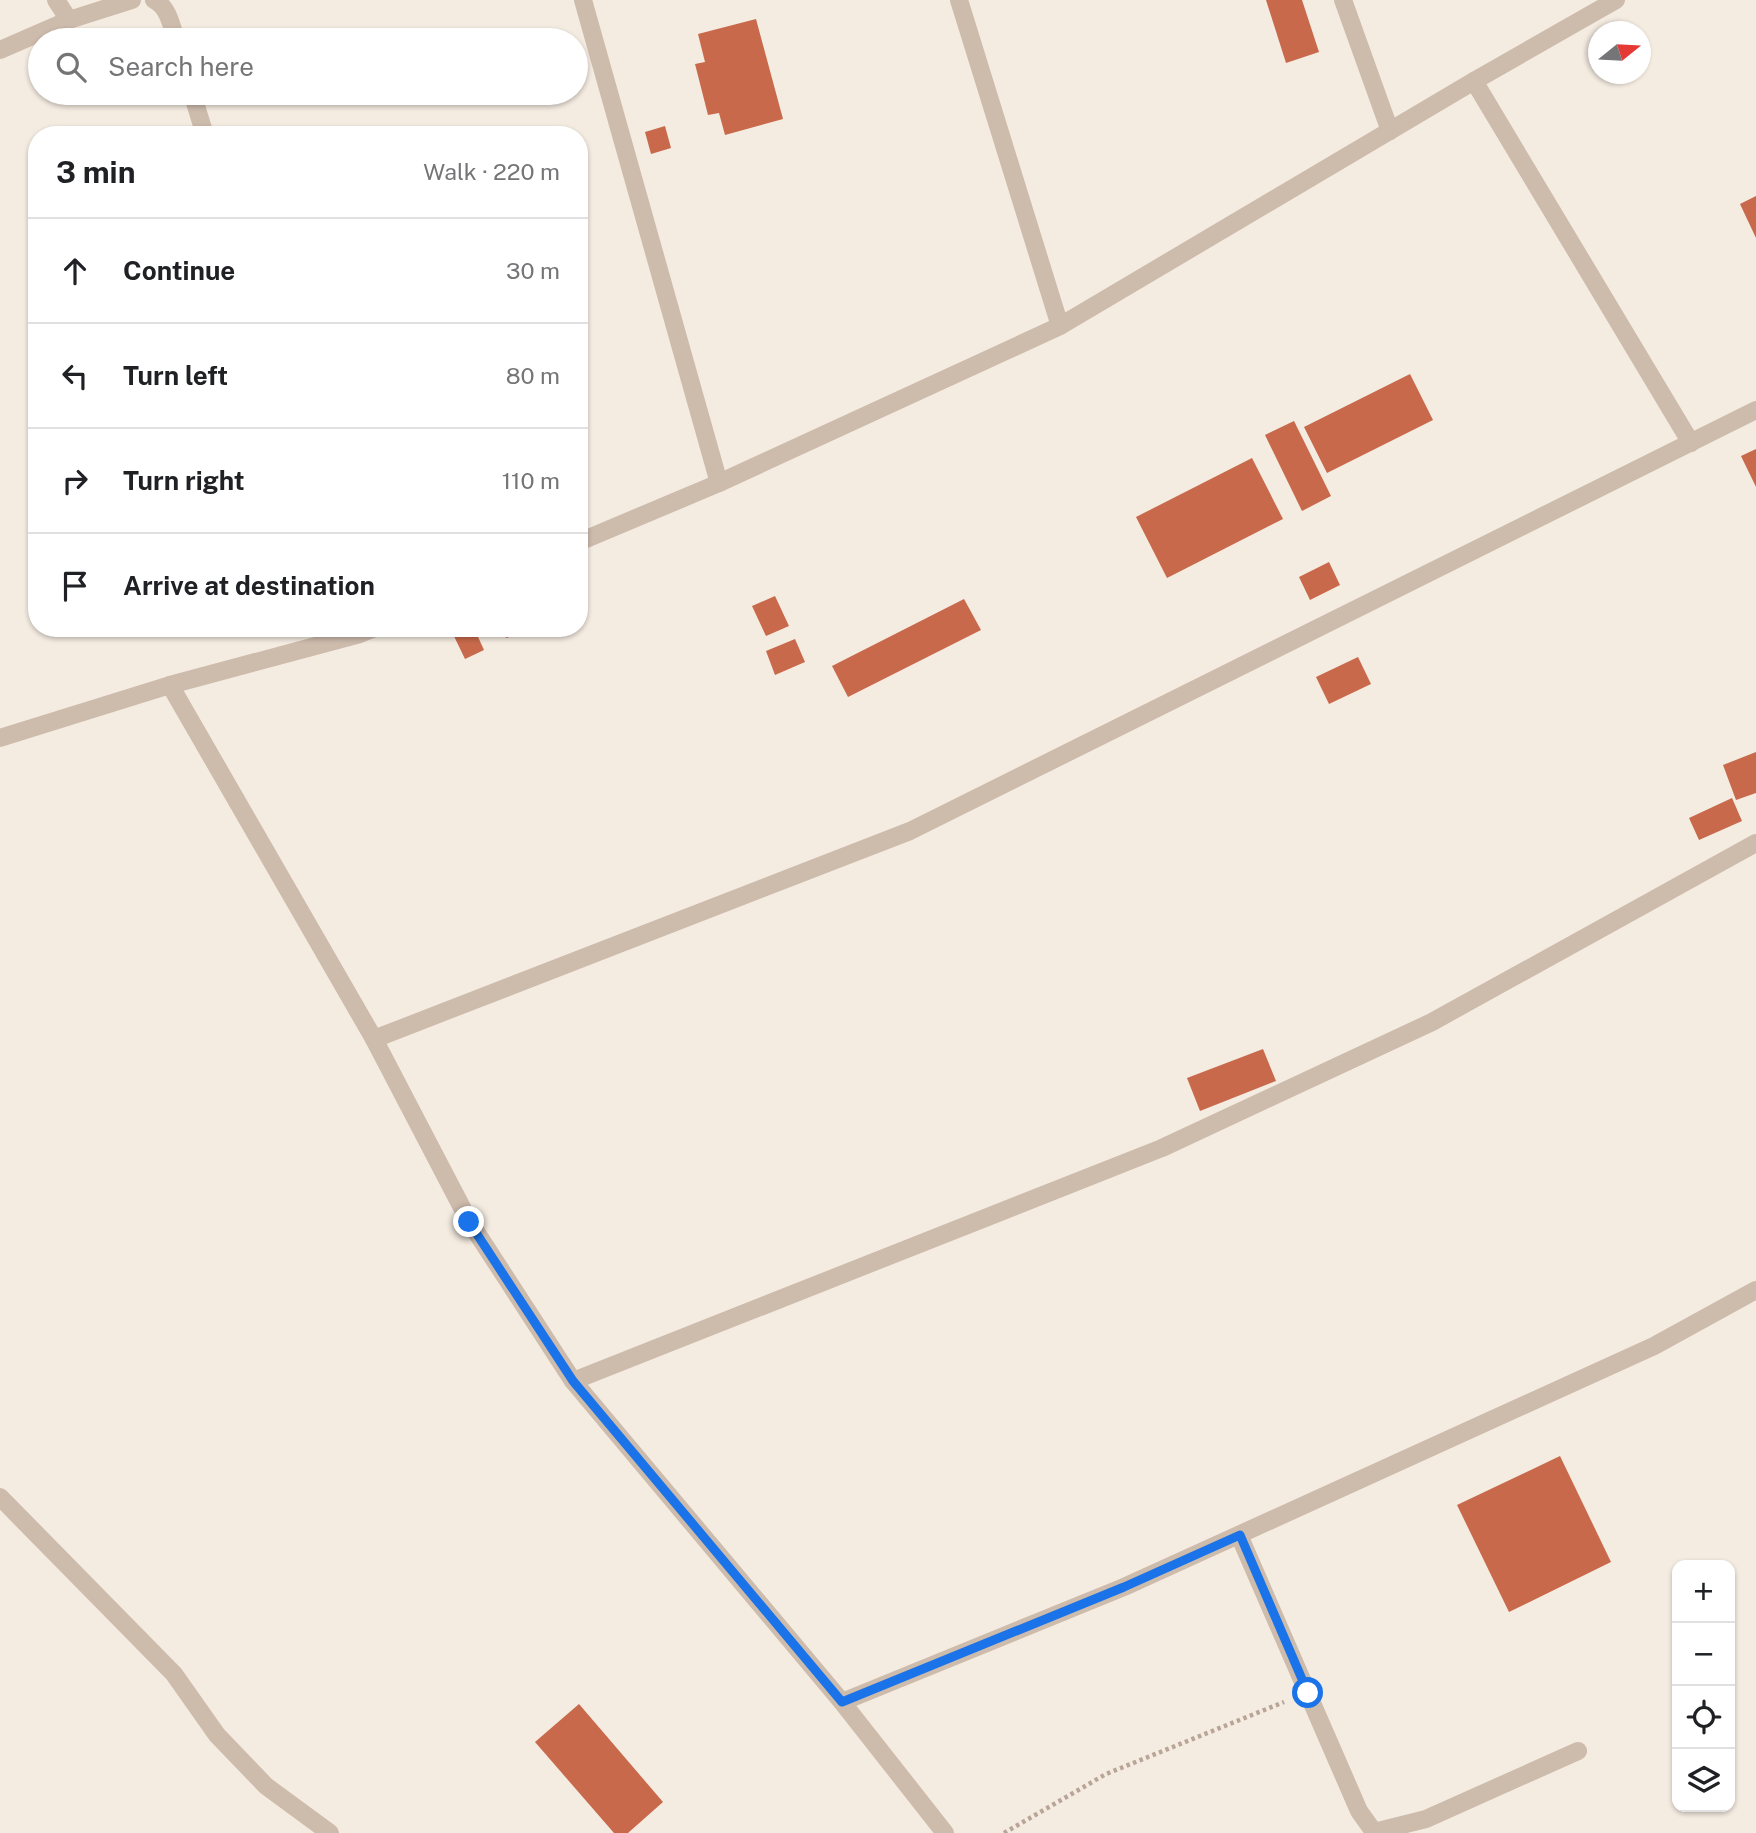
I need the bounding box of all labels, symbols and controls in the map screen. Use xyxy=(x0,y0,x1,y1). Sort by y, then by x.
north arrow xyxy=(1588,21,1651,84)
search box xyxy=(28,28,588,105)
icon: search xyxy=(52,48,90,86)
text: Search here xyxy=(108,51,254,82)
text: 3 min xyxy=(56,154,135,190)
text: Walk · 220 m xyxy=(423,158,560,185)
icon: ahead xyxy=(56,252,94,290)
text: Continue xyxy=(123,255,235,286)
text: 30 m xyxy=(506,257,560,284)
icon: left xyxy=(56,357,94,395)
text: Turn left xyxy=(123,360,228,391)
text: 80 m xyxy=(506,362,560,389)
icon: right xyxy=(56,462,94,500)
text: Turn right xyxy=(123,465,245,496)
text: 110 m xyxy=(502,467,560,494)
icon: arrive xyxy=(56,567,94,605)
text: Arrive at destination xyxy=(123,570,375,601)
route end xyxy=(453,1206,484,1237)
map controls xyxy=(1672,1560,1735,1812)
button: + xyxy=(1672,1560,1735,1623)
button: − xyxy=(1672,1623,1735,1686)
route start xyxy=(1292,1677,1323,1708)
button: locate xyxy=(1672,1686,1735,1749)
button: layers xyxy=(1672,1749,1735,1812)

